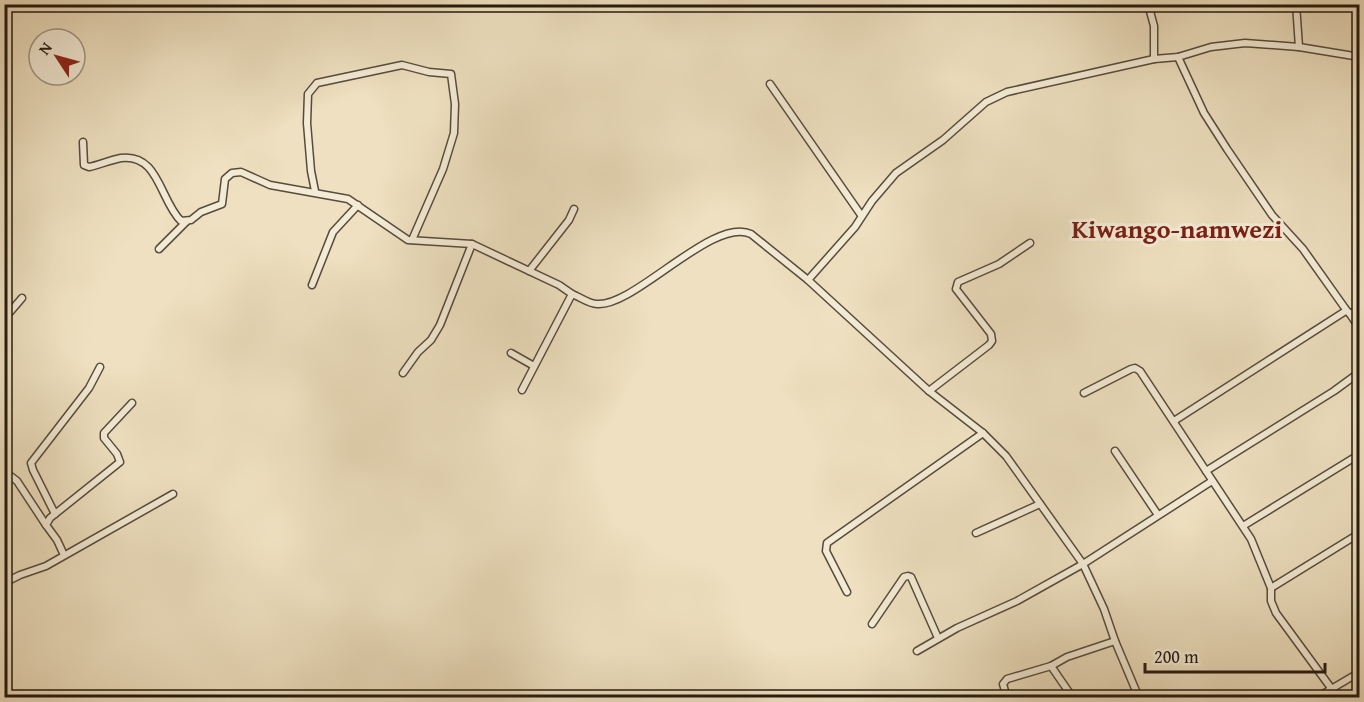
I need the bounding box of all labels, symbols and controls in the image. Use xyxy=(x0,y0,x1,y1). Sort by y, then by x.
north arrow xyxy=(27,27,87,87)
text: N xyxy=(32,37,58,60)
district label: Kiwango-namwezi xyxy=(1072,209,1282,248)
scale bar xyxy=(1145,636,1325,674)
text: 200 m xyxy=(1154,643,1199,670)

